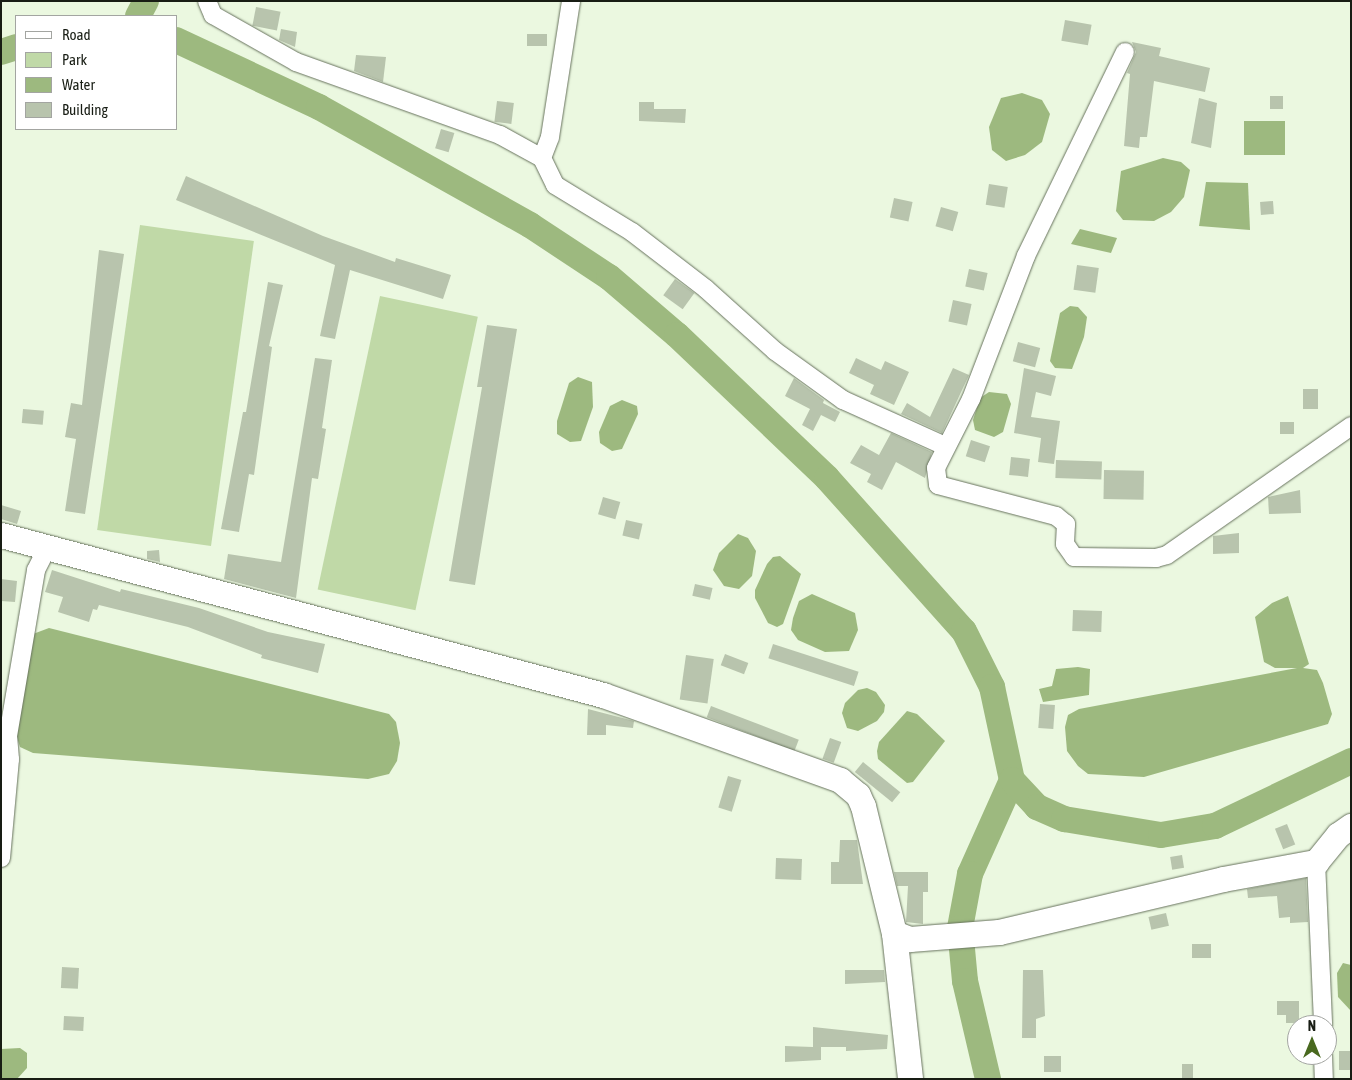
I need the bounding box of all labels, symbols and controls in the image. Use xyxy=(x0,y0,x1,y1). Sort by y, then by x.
legend xyxy=(15,15,178,130)
text: Road xyxy=(62,26,91,43)
text: Park xyxy=(62,51,87,68)
text: Water xyxy=(62,76,95,93)
text: Building xyxy=(62,101,108,118)
north arrow xyxy=(1287,1015,1337,1065)
text: N xyxy=(1308,1018,1316,1034)

